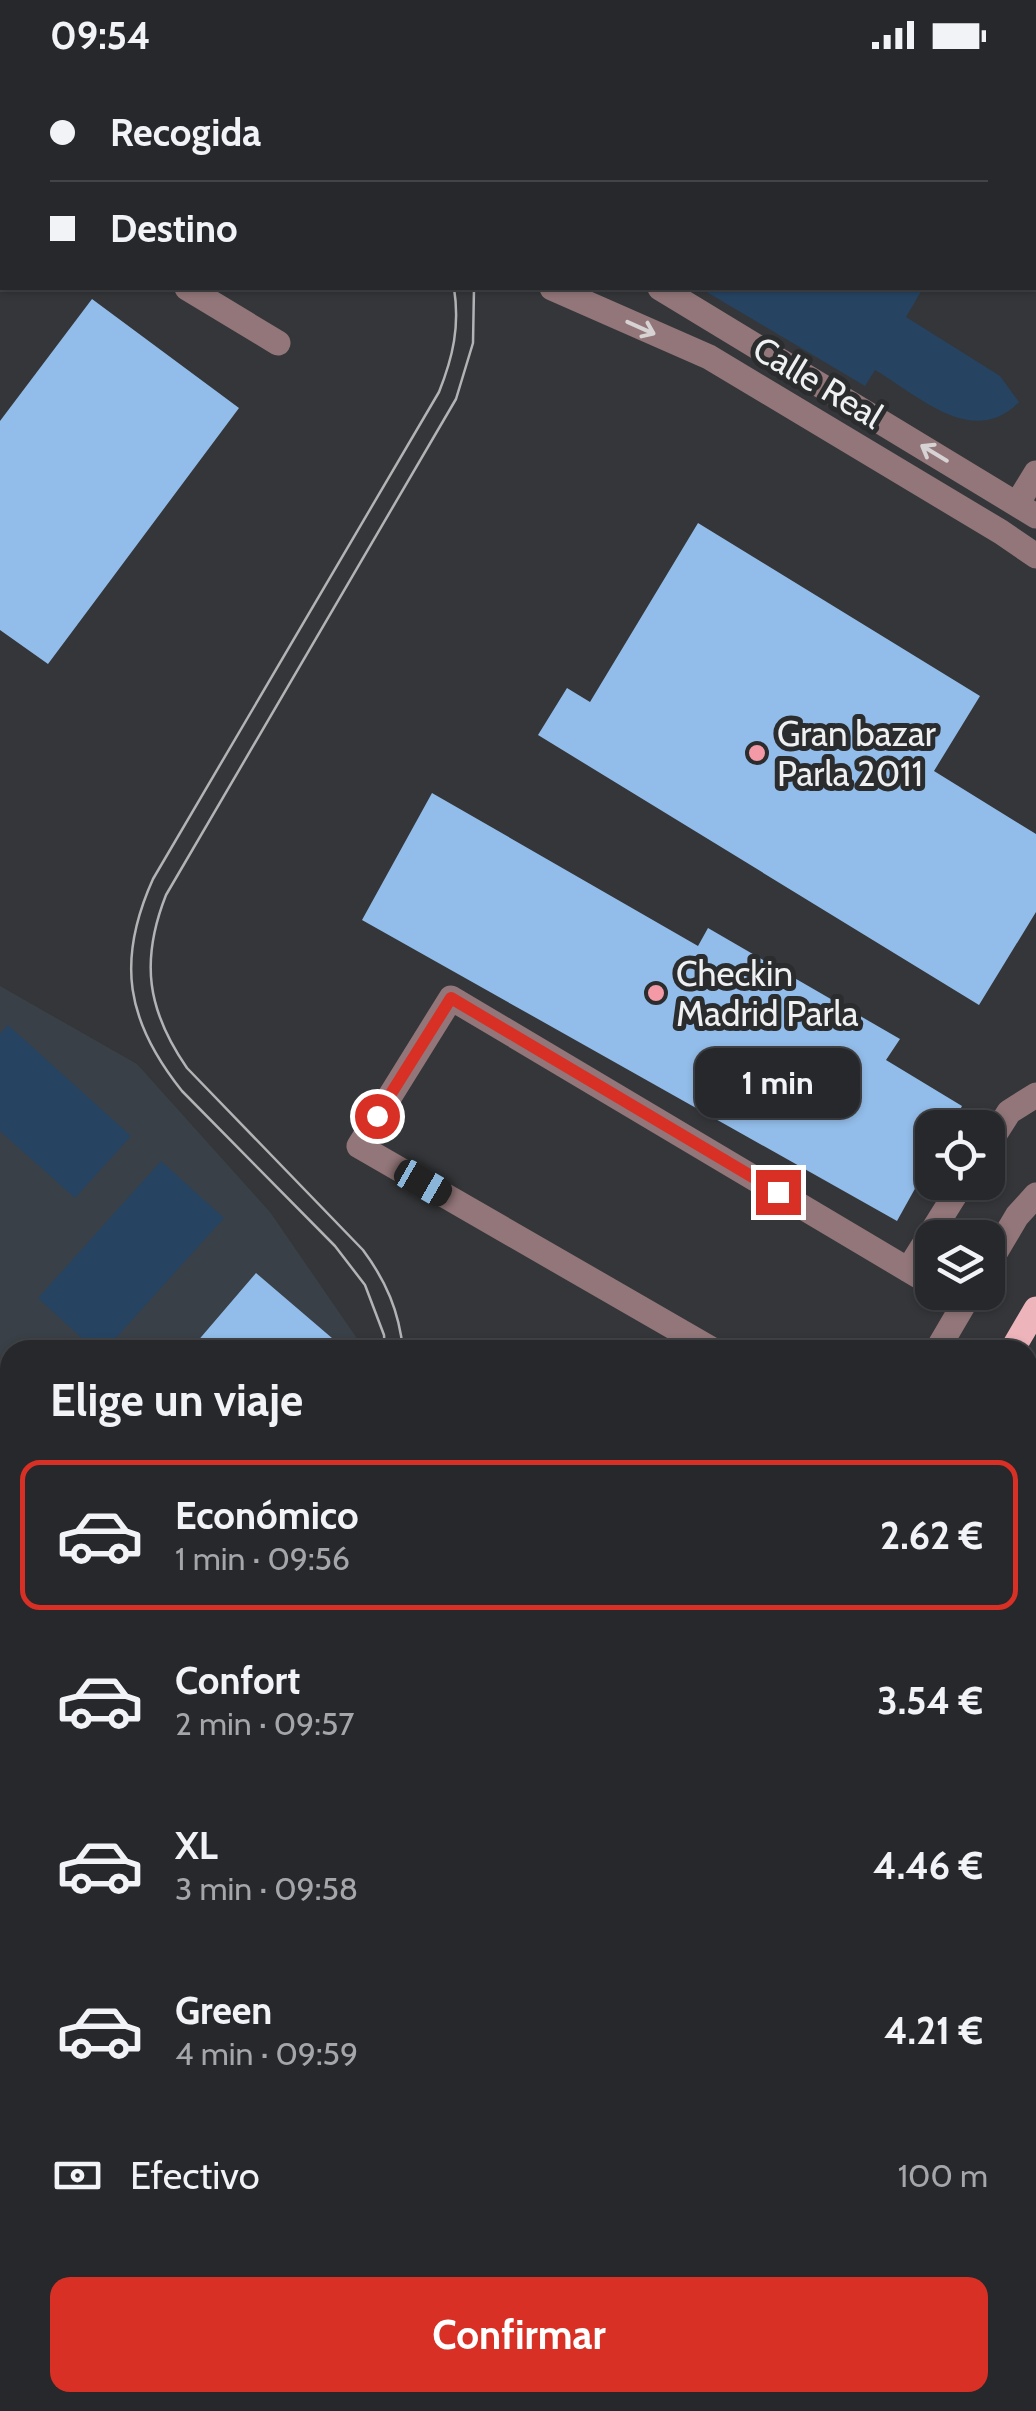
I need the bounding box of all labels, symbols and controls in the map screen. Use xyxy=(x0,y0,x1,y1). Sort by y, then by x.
text: 09:54 xyxy=(50,12,151,59)
text: Recogida xyxy=(110,109,261,156)
text: Destino xyxy=(110,205,238,252)
one-way arrow xyxy=(625,320,656,338)
street label: Calle Real xyxy=(745,327,891,438)
one-way arrow xyxy=(920,443,949,464)
place label: Gran bazar Parla 2011 xyxy=(777,712,936,795)
marker: Gran bazar Parla 2011 xyxy=(746,742,768,764)
place label: Checkin Madrid Parla xyxy=(676,952,859,1035)
marker: Checkin Madrid Parla xyxy=(645,982,667,1004)
callout: 1 min xyxy=(696,1047,860,1117)
text: 1 min xyxy=(741,1063,814,1102)
route start xyxy=(355,1094,400,1139)
map controls xyxy=(915,1110,1005,1310)
button: locate xyxy=(915,1110,1005,1200)
car xyxy=(390,1155,456,1211)
route end xyxy=(756,1170,801,1215)
button: layers xyxy=(915,1220,1005,1310)
text: Elige un viaje xyxy=(50,1373,303,1427)
icon: car xyxy=(55,1490,145,1580)
text: Económico xyxy=(175,1492,359,1539)
text: 2.62 € xyxy=(880,1512,983,1559)
text: 1 min · 09:56 xyxy=(175,1539,350,1578)
icon: car xyxy=(55,1655,145,1745)
text: Confort xyxy=(175,1657,300,1704)
text: 3.54 € xyxy=(877,1677,983,1724)
text: 2 min · 09:57 xyxy=(175,1704,354,1743)
icon: car xyxy=(55,1820,145,1910)
text: XL xyxy=(175,1822,218,1869)
text: 4.46 € xyxy=(873,1842,983,1889)
text: 3 min · 09:58 xyxy=(175,1869,358,1908)
icon: car xyxy=(55,1985,145,2075)
text: Green xyxy=(175,1987,272,2034)
text: 4.21 € xyxy=(884,2007,983,2054)
text: 4 min · 09:59 xyxy=(175,2034,358,2073)
icon: cash xyxy=(50,2148,105,2203)
text: Efectivo xyxy=(130,2152,260,2199)
text: 100 m xyxy=(898,2156,988,2195)
button: Confirmar xyxy=(50,2277,988,2392)

